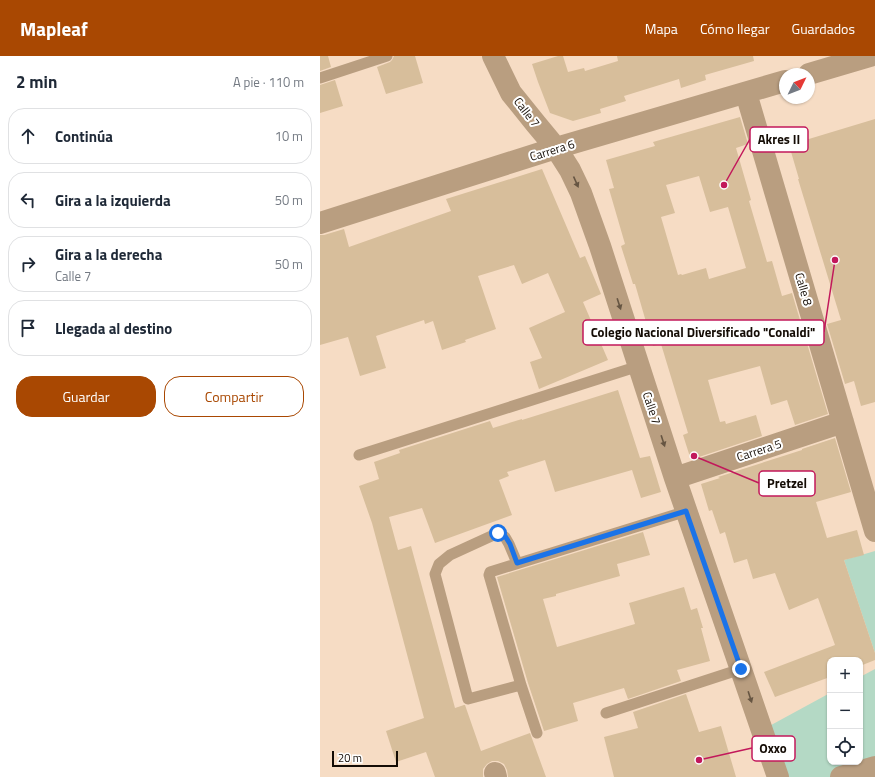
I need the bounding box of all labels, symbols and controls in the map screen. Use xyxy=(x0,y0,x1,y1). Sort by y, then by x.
text: Mapleaf xyxy=(20,14,88,43)
text: Mapa xyxy=(645,18,678,39)
text: Cómo llegar xyxy=(700,18,770,39)
text: Guardados xyxy=(792,18,855,39)
north arrow xyxy=(779,68,815,104)
text: 2 min xyxy=(16,69,57,95)
text: A pie · 110 m xyxy=(233,72,304,92)
street label: Calle 7 xyxy=(509,93,545,131)
icon: ahead xyxy=(17,125,39,147)
text: Continúa xyxy=(55,125,113,148)
text: 10 m xyxy=(275,126,303,146)
callout: Akres II xyxy=(750,127,808,152)
text: Akres II xyxy=(758,129,800,149)
street label: Carrera 6 xyxy=(527,134,577,166)
one-way arrow xyxy=(573,176,579,188)
icon: left xyxy=(17,189,39,211)
text: Gira a la izquierda xyxy=(55,189,171,212)
text: 50 m xyxy=(275,190,303,210)
text: Gira a la derecha xyxy=(55,243,162,266)
icon: right xyxy=(17,253,39,275)
text: 50 m xyxy=(275,254,303,274)
text: Calle 7 xyxy=(55,266,91,286)
street label: Calle 8 xyxy=(790,270,818,308)
one-way arrow xyxy=(616,299,622,311)
icon: arrive xyxy=(17,317,39,339)
text: Llegada al destino xyxy=(55,317,172,340)
callout: Colegio Nacional Diversificado "Conaldi" xyxy=(583,320,824,345)
text: Colegio Nacional Diversificado "Conaldi" xyxy=(591,322,815,342)
button: Guardar xyxy=(16,376,156,417)
button: Compartir xyxy=(164,376,304,417)
street label: Calle 7 xyxy=(638,389,666,427)
street label: Carrera 5 xyxy=(734,434,784,466)
one-way arrow xyxy=(660,436,666,448)
callout: Pretzel xyxy=(759,471,815,496)
text: Pretzel xyxy=(767,473,807,493)
route start xyxy=(489,524,507,542)
map controls xyxy=(827,657,863,765)
button: + xyxy=(827,657,863,693)
route end xyxy=(732,660,750,678)
one-way arrow xyxy=(748,691,754,703)
button: − xyxy=(827,693,863,729)
button: locate xyxy=(827,729,863,765)
callout: Oxxo xyxy=(752,736,795,761)
text: Oxxo xyxy=(759,738,787,758)
scale bar xyxy=(332,749,398,768)
text: 20 m xyxy=(338,750,362,766)

